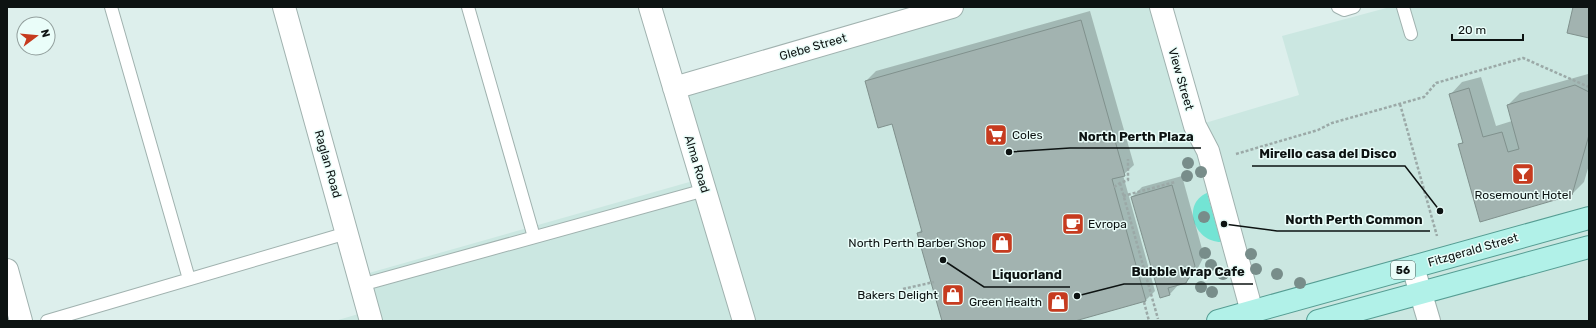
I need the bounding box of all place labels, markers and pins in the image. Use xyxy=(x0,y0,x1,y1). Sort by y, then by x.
supermarket icon: Coles xyxy=(983,122,1009,148)
callout: North Perth Plaza xyxy=(1070,123,1201,148)
place label: Coles xyxy=(1012,128,1043,142)
callout: Mirello casa del Disco xyxy=(1252,141,1405,166)
bar icon: Rosemount Hotel xyxy=(1510,161,1536,187)
place label: Rosemount Hotel xyxy=(1475,188,1571,202)
callout: North Perth Common xyxy=(1277,206,1430,231)
cafe icon: Evropa xyxy=(1060,211,1086,237)
place label: Evropa xyxy=(1088,217,1127,231)
shop icon: North Perth Barber Shop xyxy=(989,230,1015,256)
place label: North Perth Barber Shop xyxy=(848,236,986,250)
callout: Bubble Wrap Cafe xyxy=(1124,259,1253,284)
callout: Liquorland xyxy=(984,262,1070,287)
shop icon: Bakers Delight xyxy=(940,282,966,308)
place label: Bakers Delight xyxy=(857,288,938,302)
shop icon: Green Health xyxy=(1045,289,1071,315)
place label: Green Health xyxy=(969,295,1042,309)

